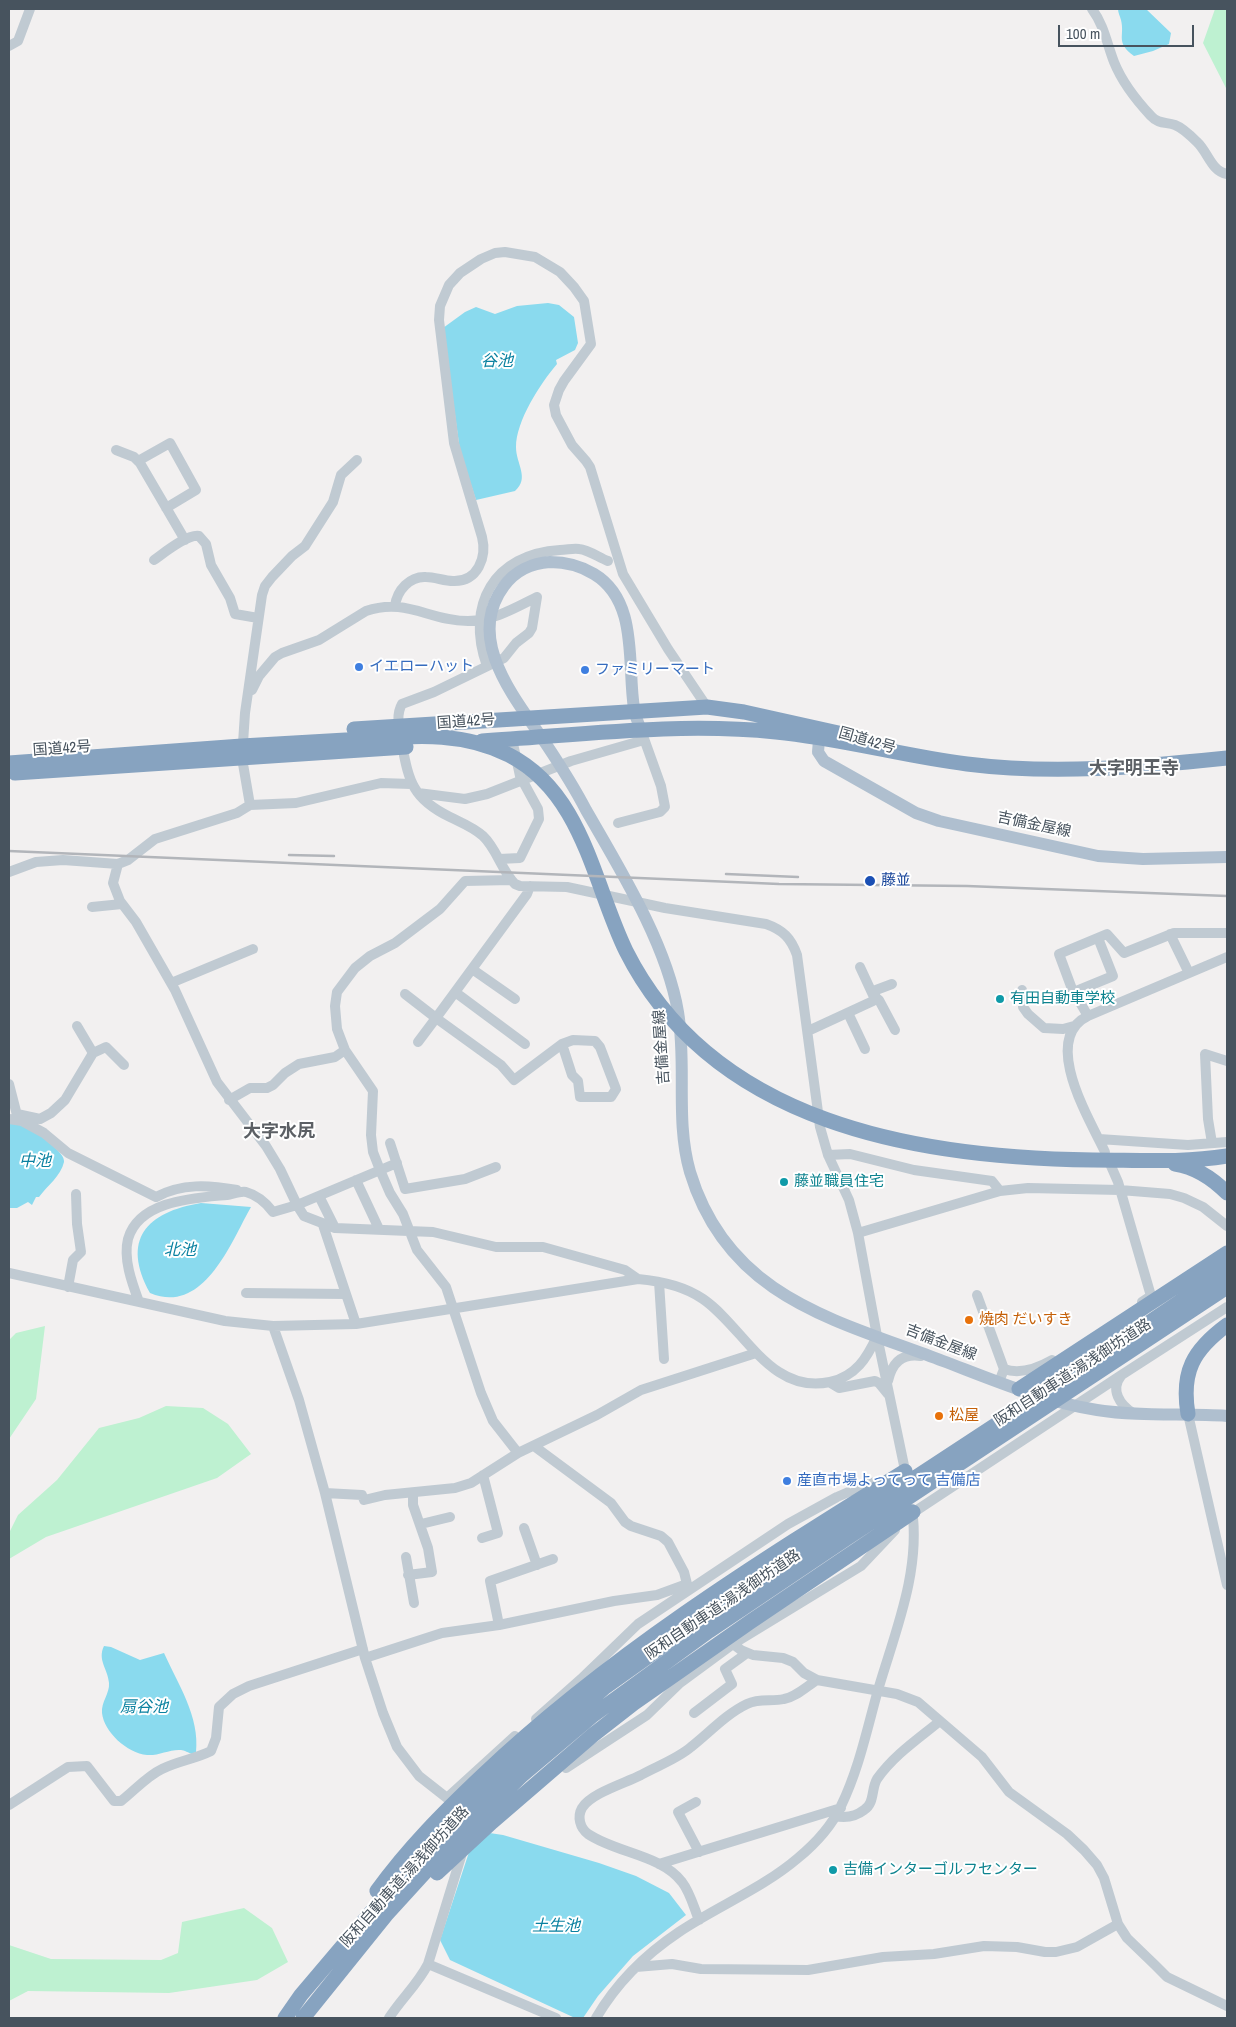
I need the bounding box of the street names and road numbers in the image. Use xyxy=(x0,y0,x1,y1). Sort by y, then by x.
street label: 国道42号 xyxy=(436,711,496,733)
street label: 国道42号 xyxy=(836,724,898,758)
street label: 国道42号 xyxy=(32,738,92,760)
street label: 吉備金屋線 xyxy=(995,808,1073,842)
street label: 吉備金屋線 xyxy=(650,1009,674,1085)
street label: 阪和自動車道;湯浅御坊道路 xyxy=(991,1316,1155,1430)
street label: 吉備金屋線 xyxy=(903,1321,979,1365)
street label: 阪和自動車道;湯浅御坊道路 xyxy=(642,1546,804,1664)
street label: 阪和自動車道;湯浅御坊道路 xyxy=(337,1803,473,1951)

